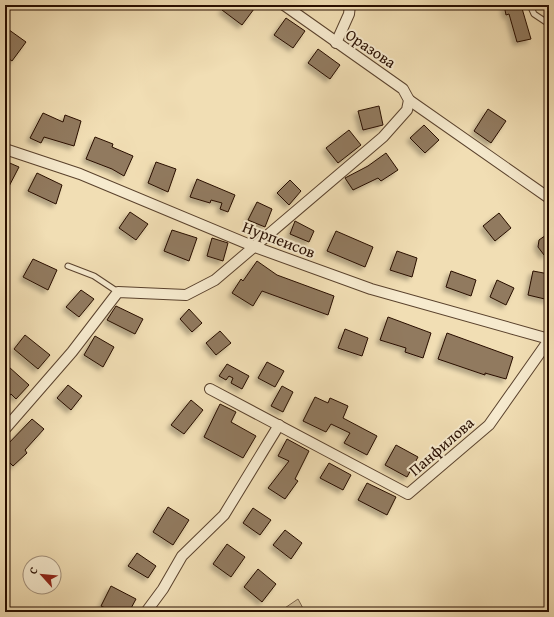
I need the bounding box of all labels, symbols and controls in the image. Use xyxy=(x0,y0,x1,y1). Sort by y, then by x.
street label: Оразова xyxy=(341,22,401,74)
street label: Нурпеисов xyxy=(239,214,319,264)
street label: Панфилова xyxy=(403,411,479,481)
north arrow xyxy=(22,555,62,595)
text: С xyxy=(25,564,42,577)

